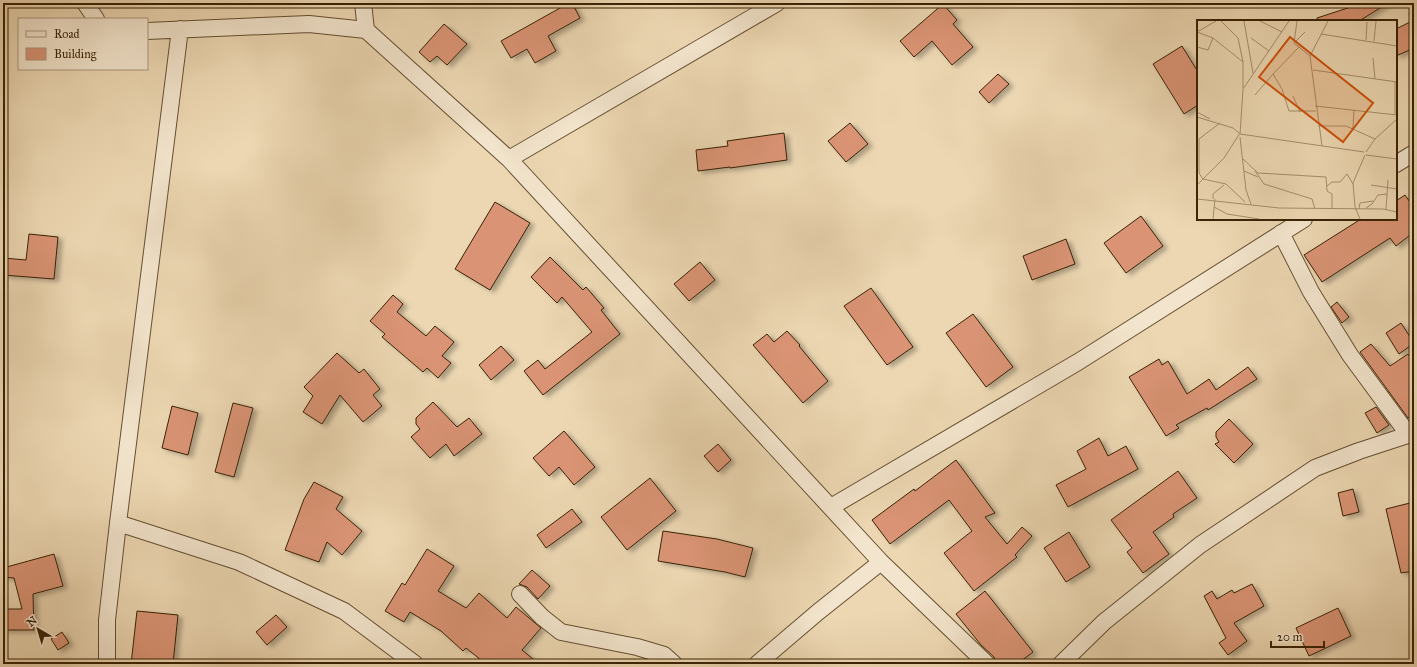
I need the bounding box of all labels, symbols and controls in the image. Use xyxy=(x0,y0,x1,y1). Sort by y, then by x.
legend xyxy=(18,18,148,70)
inset map xyxy=(1197,20,1397,220)
text: Road xyxy=(54,27,80,41)
text: Building xyxy=(54,47,97,62)
north arrow xyxy=(18,609,58,649)
text: N xyxy=(24,613,40,630)
scale bar xyxy=(1271,623,1324,649)
text: 20 m xyxy=(1277,630,1303,644)

